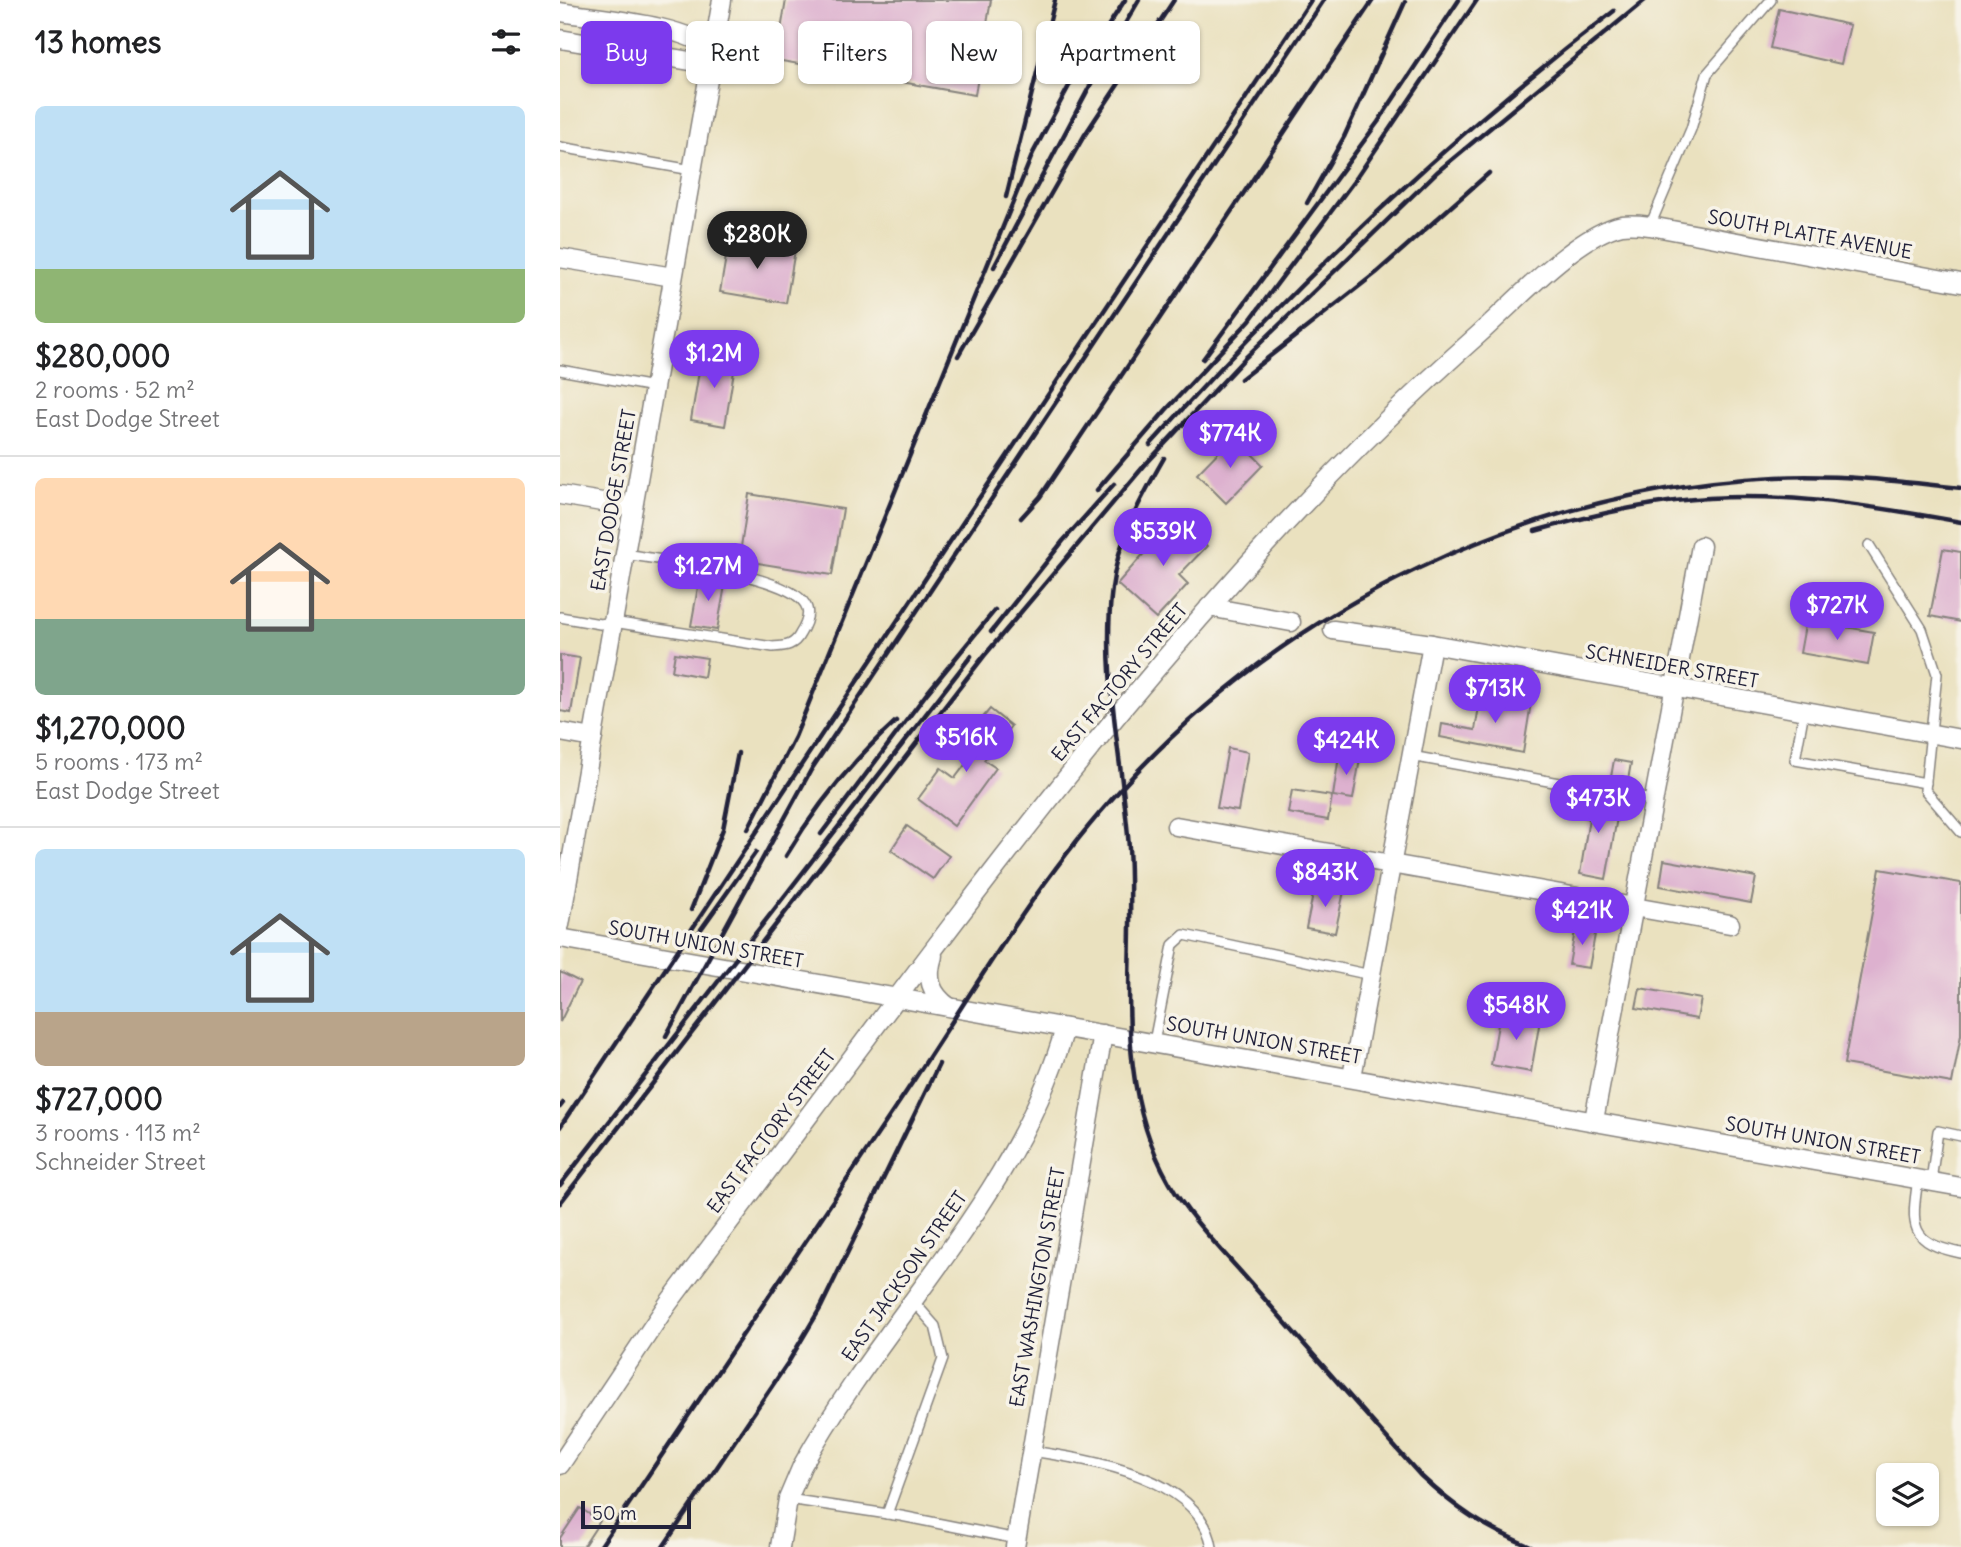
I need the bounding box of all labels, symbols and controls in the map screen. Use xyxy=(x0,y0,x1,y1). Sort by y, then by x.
chip: Buy xyxy=(581,21,672,84)
chip: Rent xyxy=(686,21,784,84)
chip: Filters xyxy=(798,21,912,84)
chip: New xyxy=(926,21,1022,84)
chip: Apartment xyxy=(1036,21,1200,84)
text: 13 homes xyxy=(35,23,161,61)
icon: filters xyxy=(487,23,525,61)
icon: home xyxy=(217,152,343,278)
street label: SOUTH PLATTE AVENUE xyxy=(1706,204,1914,264)
pin: $280K xyxy=(708,212,806,271)
text: $280K xyxy=(723,219,791,248)
pin: $1.2M xyxy=(665,330,763,390)
text: $280,000 xyxy=(35,337,171,375)
text: $1.2M xyxy=(685,338,743,367)
text: 2 rooms · 52 m² xyxy=(35,375,195,404)
text: East Dodge Street xyxy=(35,404,220,433)
street label: EAST DODGE STREET xyxy=(585,407,641,593)
pin: $774K xyxy=(1181,410,1279,470)
text: $774K xyxy=(1199,418,1261,447)
pin: $539K xyxy=(1114,508,1212,568)
text: $539K xyxy=(1130,516,1196,545)
icon: home xyxy=(217,524,343,650)
pin: $1.27M xyxy=(651,544,765,603)
text: $1.27M xyxy=(674,551,742,580)
pin: $727K xyxy=(1788,582,1886,642)
text: $727K xyxy=(1806,590,1868,619)
street label: EAST FACTORY STREET xyxy=(1046,598,1192,766)
street label: SCHNEIDER STREET xyxy=(1584,639,1760,693)
pin: $713K xyxy=(1446,666,1544,725)
text: $713K xyxy=(1465,673,1525,702)
text: $1,270,000 xyxy=(35,709,186,747)
pin: $516K xyxy=(917,714,1015,774)
pin: $424K xyxy=(1297,718,1395,777)
text: $516K xyxy=(935,722,997,751)
text: $424K xyxy=(1313,725,1379,754)
text: 5 rooms · 173 m² xyxy=(35,747,203,776)
text: East Dodge Street xyxy=(35,776,220,805)
pin: $473K xyxy=(1549,776,1647,835)
text: $473K xyxy=(1566,783,1630,812)
pin: $843K xyxy=(1276,850,1374,909)
text: $843K xyxy=(1292,857,1358,886)
pin: $421K xyxy=(1533,888,1631,947)
icon: home xyxy=(217,895,343,1021)
text: $421K xyxy=(1551,895,1613,924)
street label: SOUTH UNION STREET xyxy=(607,915,805,973)
pin: $548K xyxy=(1467,982,1565,1042)
text: $548K xyxy=(1483,990,1549,1019)
street label: SOUTH UNION STREET xyxy=(1165,1011,1363,1069)
street label: EAST FACTORY STREET xyxy=(702,1044,840,1218)
text: $727,000 xyxy=(35,1080,163,1118)
street label: SOUTH UNION STREET xyxy=(1724,1111,1922,1169)
text: 3 rooms · 113 m² xyxy=(35,1118,201,1147)
text: Schneider Street xyxy=(35,1147,206,1176)
street label: EAST WASHINGTON STREET xyxy=(1004,1165,1070,1409)
street label: EAST JACKSON STREET xyxy=(836,1186,972,1366)
map controls xyxy=(1876,1463,1939,1526)
button: layers xyxy=(1876,1463,1939,1526)
scale bar xyxy=(581,1498,691,1530)
text: 50 m xyxy=(592,1501,637,1525)

